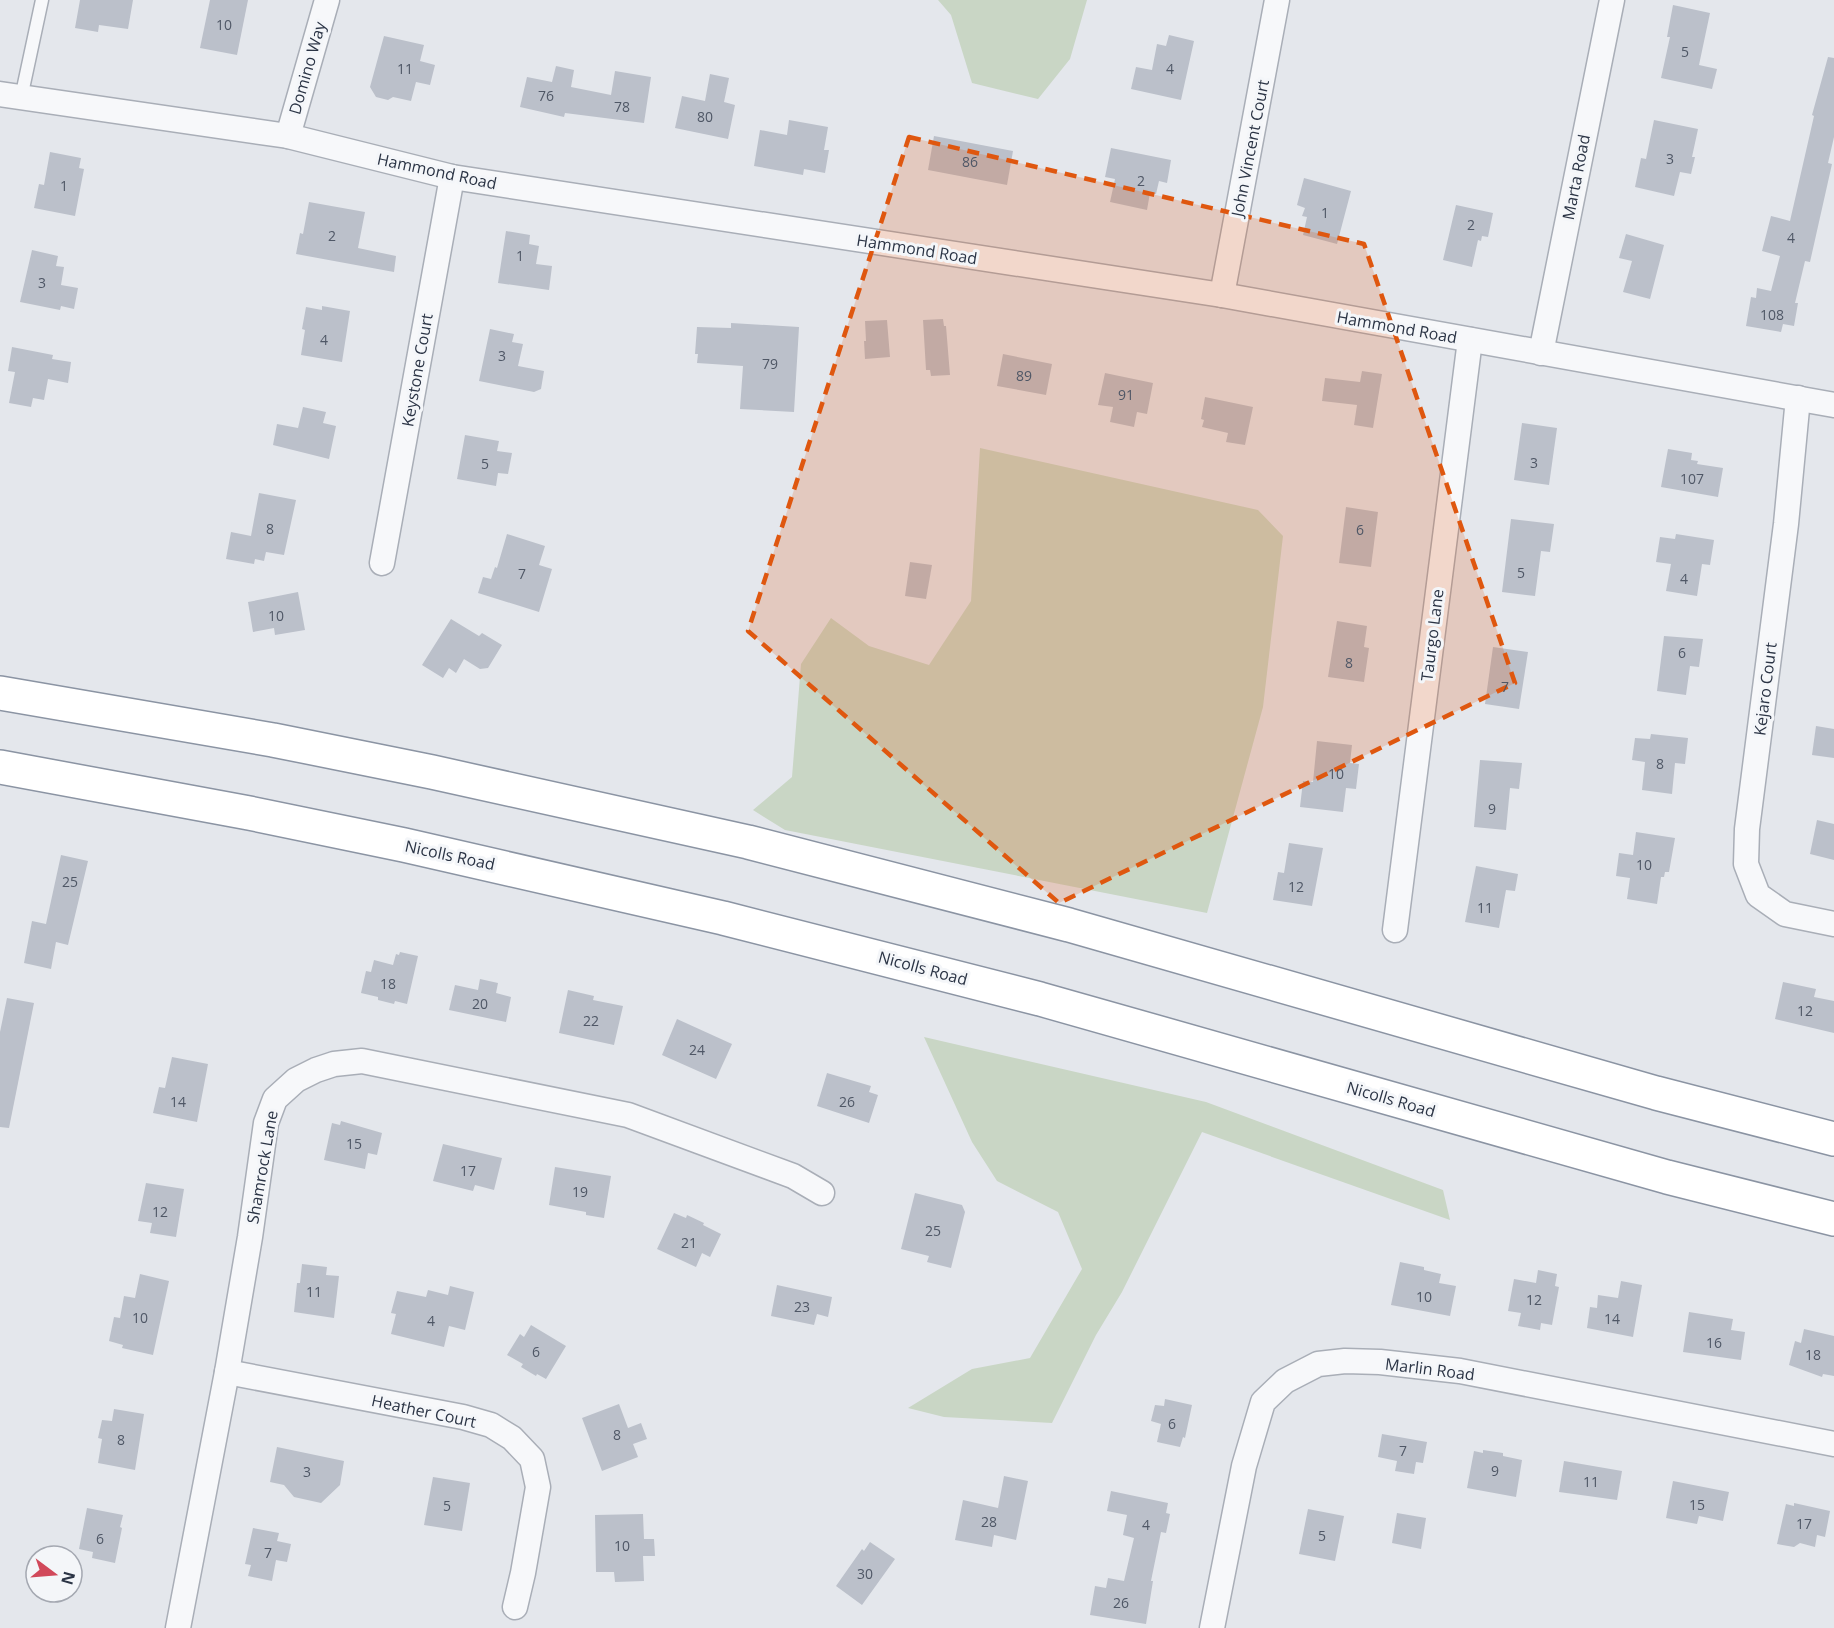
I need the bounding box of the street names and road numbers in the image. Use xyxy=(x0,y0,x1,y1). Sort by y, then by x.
street label: Domino Way xyxy=(283,18,331,117)
street label: John Vincent Court xyxy=(1226,77,1274,220)
street label: Marta Road xyxy=(1557,132,1595,222)
street label: Hammond Road xyxy=(375,148,499,194)
street label: Hammond Road xyxy=(855,229,979,269)
street label: Hammond Road xyxy=(1335,306,1459,348)
street label: Keystone Court xyxy=(396,311,438,428)
street label: Taurgo Lane xyxy=(1415,588,1449,682)
street label: Kejaro Court xyxy=(1748,641,1782,737)
street label: Nicolls Road xyxy=(403,835,497,875)
street label: Nicolls Road xyxy=(876,946,970,990)
street label: Nicolls Road xyxy=(1344,1076,1438,1122)
street label: Shamrock Lane xyxy=(241,1109,283,1225)
street label: Marlin Road xyxy=(1384,1353,1476,1385)
street label: Heather Court xyxy=(370,1389,479,1433)

